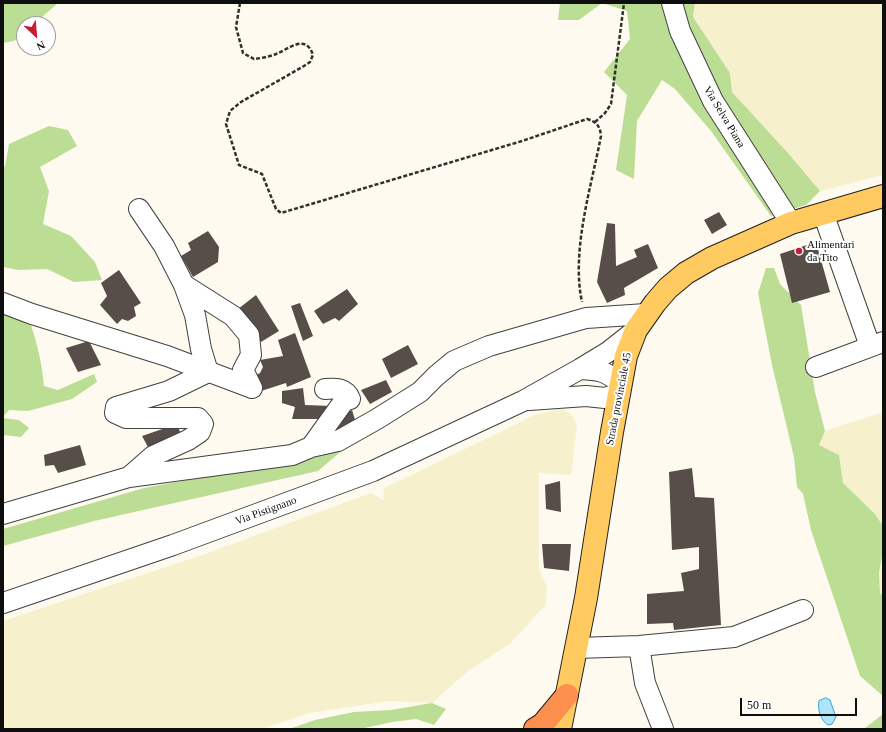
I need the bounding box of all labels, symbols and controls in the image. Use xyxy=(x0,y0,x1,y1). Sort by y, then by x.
north arrow xyxy=(16,16,56,56)
text: N xyxy=(35,39,47,53)
street label: Via Selva Piana xyxy=(700,84,748,150)
place label: Alimentari da Tito xyxy=(807,238,855,264)
marker: Alimentari da Tito xyxy=(794,246,804,256)
street label: Strada provinciale 45 xyxy=(604,352,634,446)
street label: Via Pistignano xyxy=(233,494,299,528)
scale bar xyxy=(742,690,859,716)
text: 50 m xyxy=(747,698,771,712)

